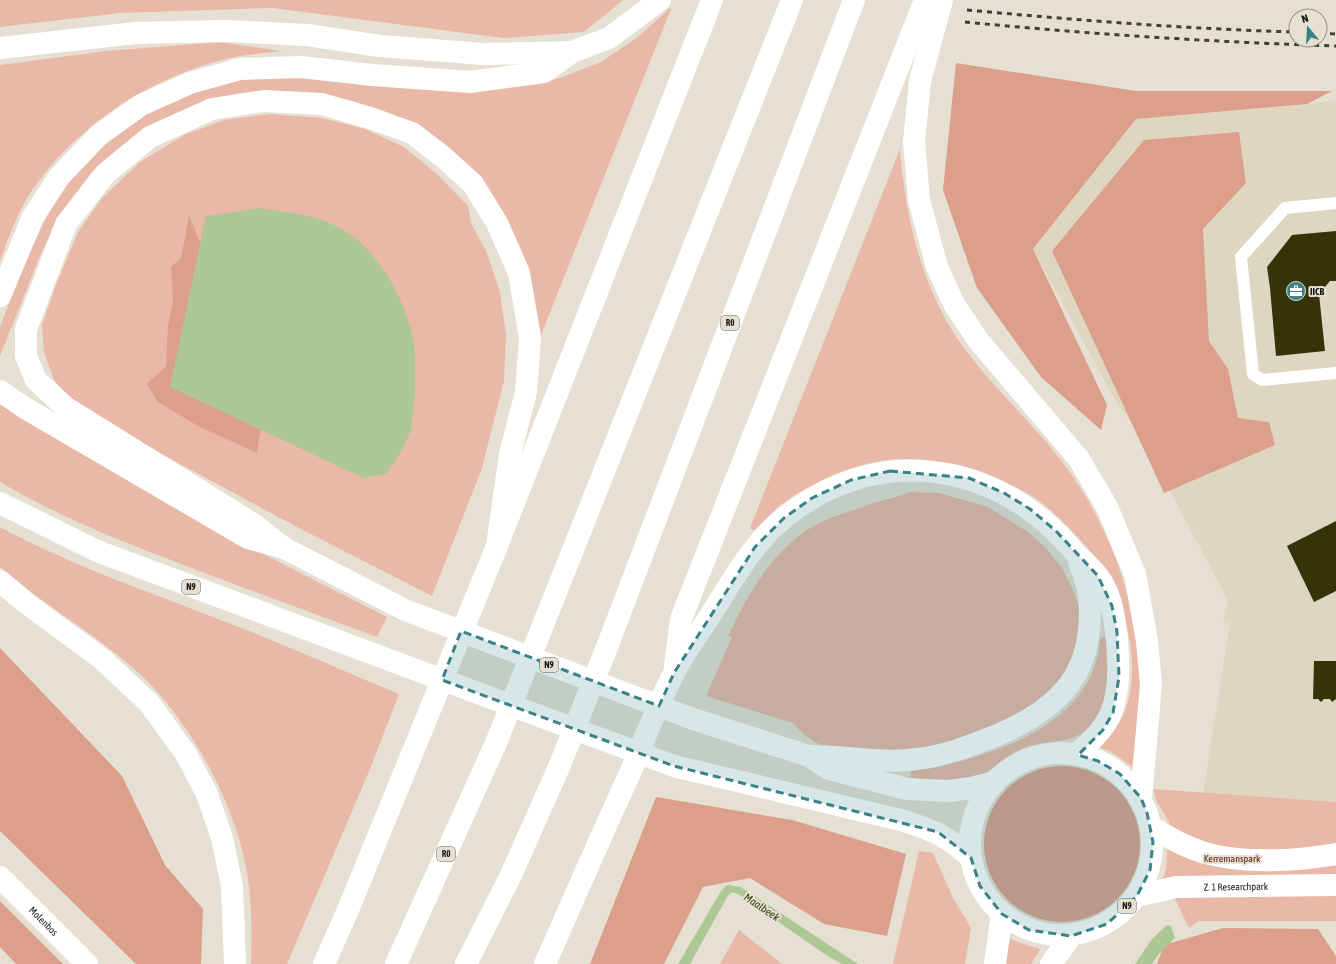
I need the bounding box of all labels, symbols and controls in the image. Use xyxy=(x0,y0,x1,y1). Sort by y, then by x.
north arrow xyxy=(1288,8,1328,48)
text: N xyxy=(1300,12,1310,25)
office icon: IICB xyxy=(1285,280,1307,302)
place label: IICB xyxy=(1310,286,1325,297)
road number: R0 xyxy=(721,316,739,330)
road number: N9 xyxy=(182,580,200,594)
road number: N9 xyxy=(540,658,558,672)
road number: R0 xyxy=(437,847,455,861)
park label: Kerremanspark xyxy=(1204,853,1261,864)
street label: Z. 1 Researchpark xyxy=(1204,881,1269,893)
water label: Maalbeek xyxy=(742,891,782,923)
road number: N9 xyxy=(1118,899,1136,913)
street label: Molenbos xyxy=(27,904,61,938)

